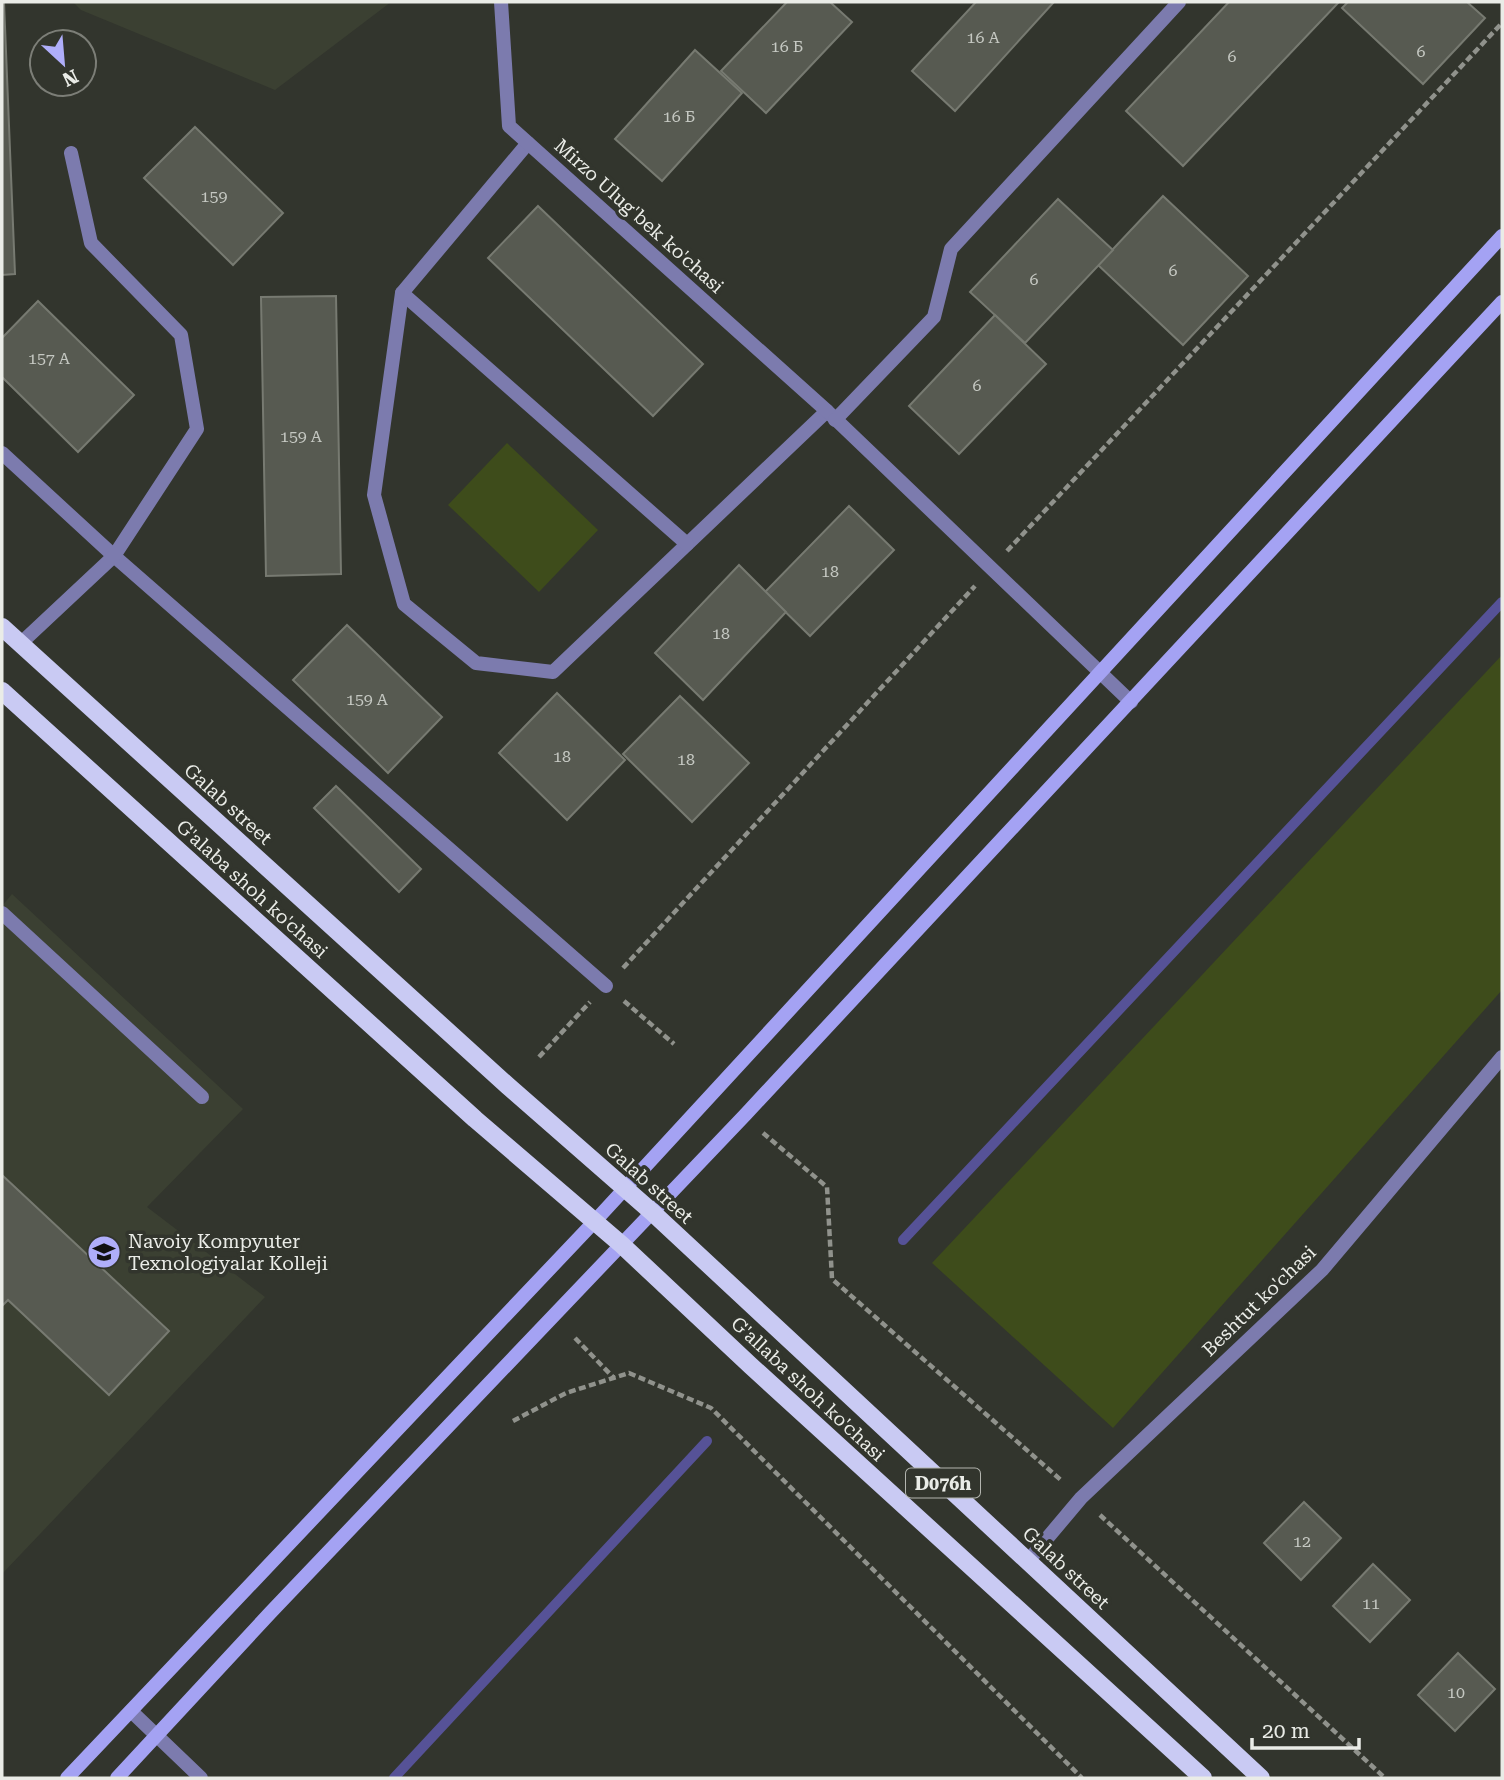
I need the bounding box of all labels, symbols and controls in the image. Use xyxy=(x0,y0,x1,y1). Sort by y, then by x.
north arrow xyxy=(28,28,98,98)
house number: 16 А xyxy=(966,28,1000,47)
house number: 16 Б xyxy=(771,37,803,56)
house number: 6 xyxy=(1417,42,1426,61)
house number: 6 xyxy=(1228,47,1237,66)
text: N xyxy=(58,64,82,92)
house number: 16 Б xyxy=(663,107,695,126)
street label: Mirzo Ulug'bek ko'chasi xyxy=(550,134,728,298)
house number: 159 xyxy=(201,187,227,206)
house number: 6 xyxy=(1169,261,1178,280)
house number: 6 xyxy=(1030,270,1039,289)
house number: 157 А xyxy=(28,349,71,368)
house number: 6 xyxy=(973,376,982,395)
house number: 159 А xyxy=(280,427,323,446)
house number: 18 xyxy=(821,562,839,581)
house number: 18 xyxy=(712,624,730,643)
house number: 159 А xyxy=(346,690,389,709)
house number: 18 xyxy=(553,747,571,766)
house number: 18 xyxy=(677,750,695,769)
street label: Galab street xyxy=(179,759,277,849)
street label: G'alaba shoh ko'chasi xyxy=(172,815,332,963)
street label: Galab street xyxy=(600,1138,698,1228)
place label: Navoiy Kompyuter Texnologiyalar Kolleji xyxy=(128,1230,328,1275)
school or university icon: Navoiy Kompyuter Texnologiyalar Kolleji xyxy=(85,1233,123,1271)
street label: Beshtut ko'chasi xyxy=(1197,1241,1321,1361)
street label: G'allaba shoh ko'chasi xyxy=(726,1312,890,1466)
road number: D076h xyxy=(906,1468,980,1498)
street label: Galab street xyxy=(1018,1522,1114,1614)
house number: 12 xyxy=(1293,1532,1311,1551)
house number: 11 xyxy=(1362,1594,1380,1613)
house number: 10 xyxy=(1447,1683,1465,1702)
scale bar xyxy=(1252,1706,1359,1750)
text: 20 m xyxy=(1262,1719,1310,1743)

